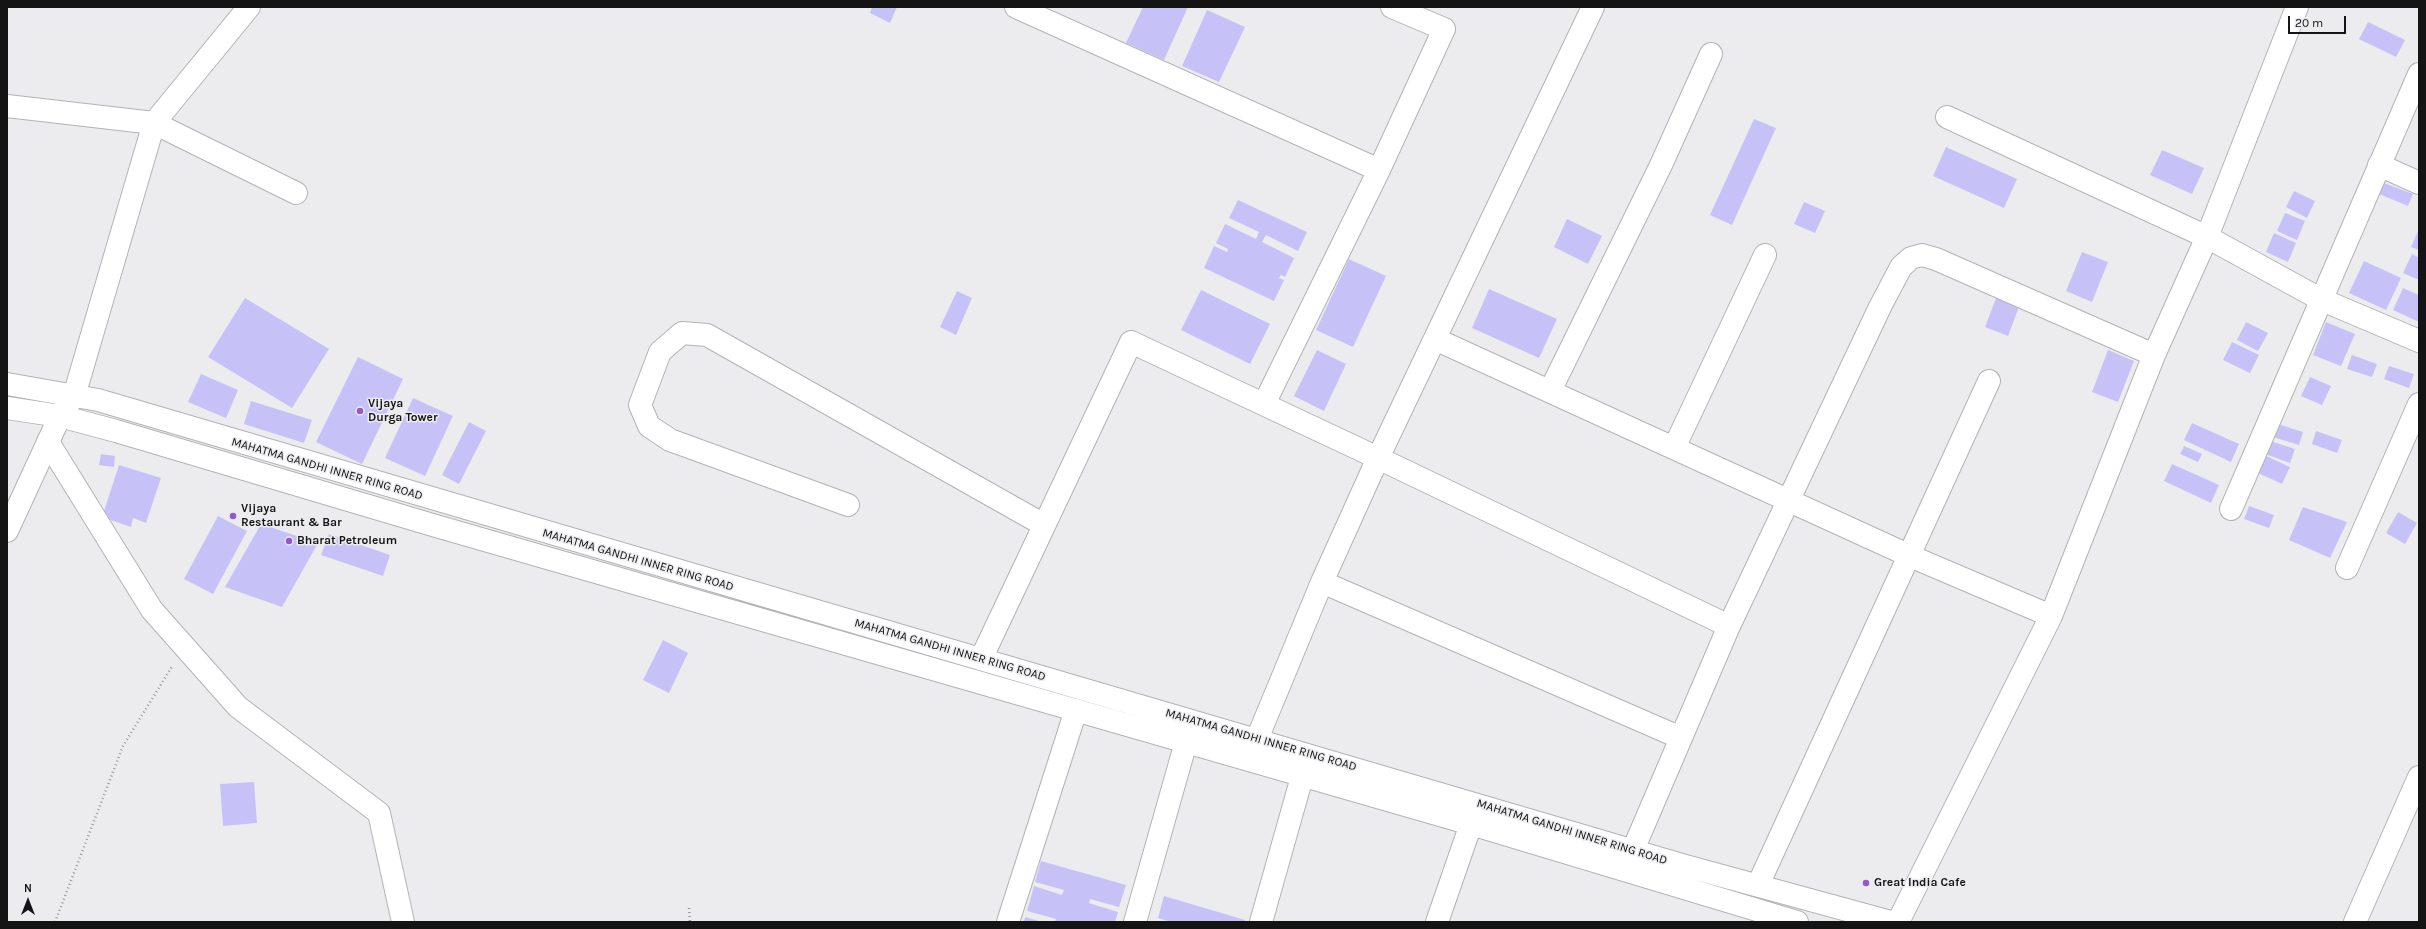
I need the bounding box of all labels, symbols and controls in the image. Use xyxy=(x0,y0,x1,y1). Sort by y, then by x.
scale bar xyxy=(2290,8,2348,34)
text: 20 m xyxy=(2295,16,2323,30)
place label: Vijaya Durga Tower xyxy=(368,397,438,425)
marker: Vijaya Durga Tower xyxy=(355,406,365,416)
street label: MAHATMA GANDHI INNER RING ROAD xyxy=(230,435,424,503)
place label: Vijaya Restaurant & Bar xyxy=(241,502,342,530)
marker: Vijaya Restaurant & Bar xyxy=(228,511,238,521)
street label: MAHATMA GANDHI INNER RING ROAD xyxy=(541,526,735,594)
place label: Bharat Petroleum xyxy=(297,534,397,548)
marker: Bharat Petroleum xyxy=(284,536,294,546)
street label: MAHATMA GANDHI INNER RING ROAD xyxy=(853,616,1047,684)
street label: MAHATMA GANDHI INNER RING ROAD xyxy=(1164,706,1358,774)
street label: MAHATMA GANDHI INNER RING ROAD xyxy=(1475,796,1669,868)
place label: Great India Cafe xyxy=(1874,876,1966,890)
marker: Great India Cafe xyxy=(1861,878,1871,888)
north arrow xyxy=(8,881,48,921)
text: N xyxy=(24,882,32,895)

